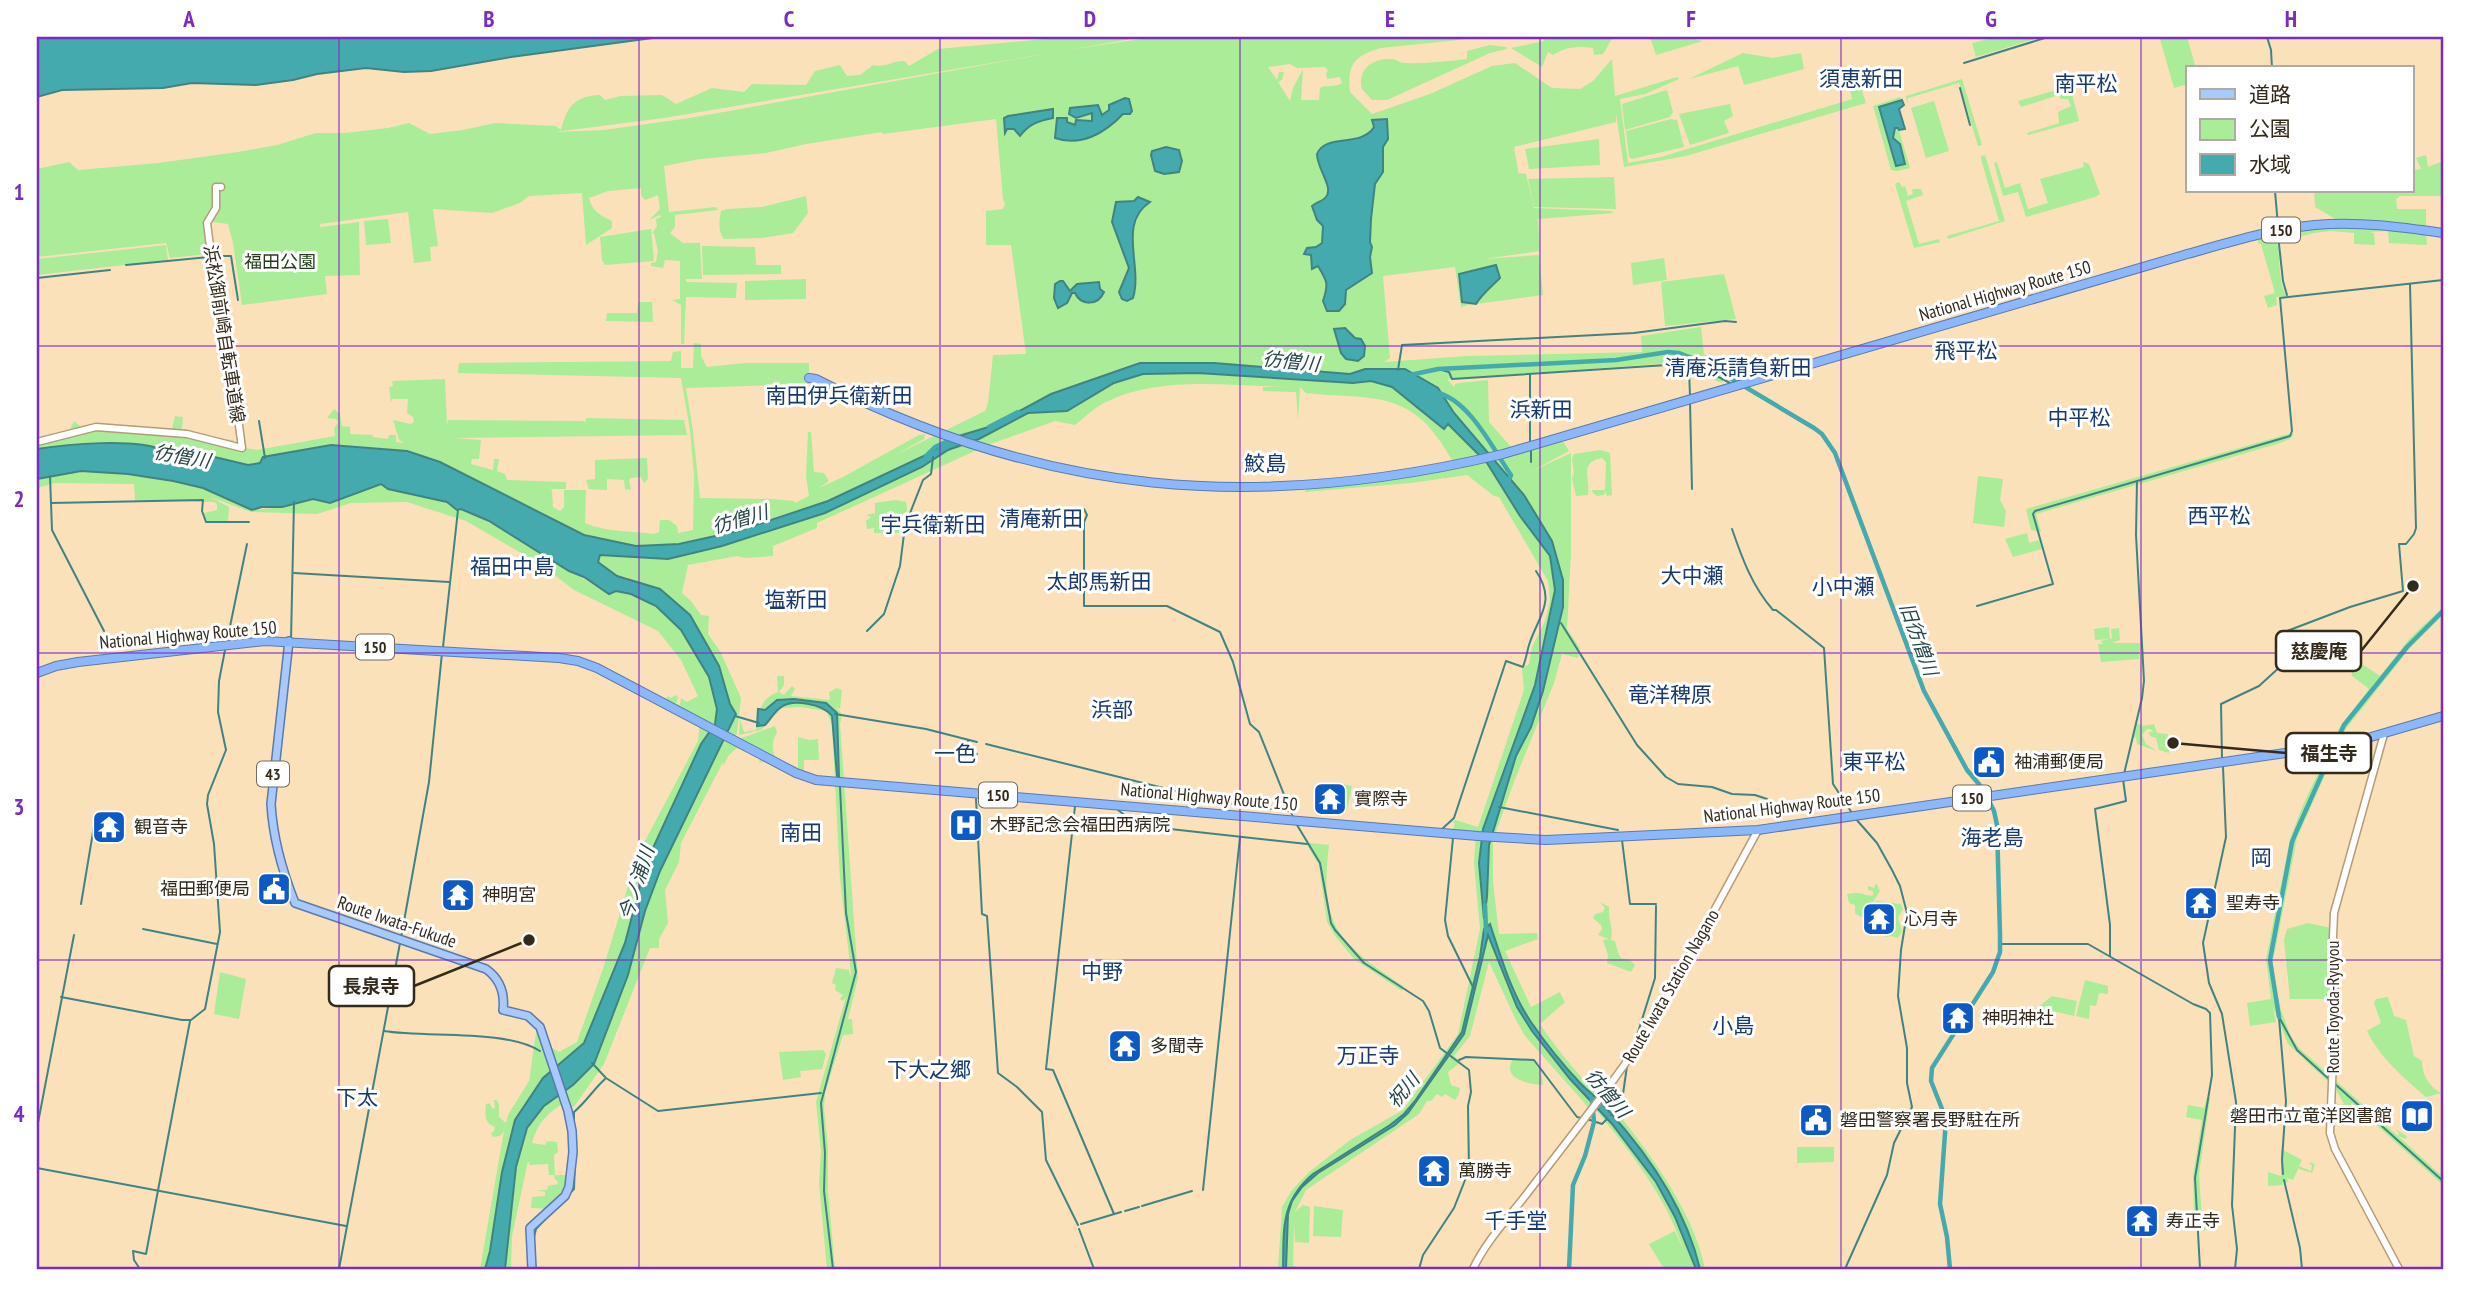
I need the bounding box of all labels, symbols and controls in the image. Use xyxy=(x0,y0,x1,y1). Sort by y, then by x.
text: A xyxy=(182,4,195,33)
text: B xyxy=(483,4,495,33)
text: C xyxy=(784,4,795,33)
text: D xyxy=(1084,4,1096,33)
text: E xyxy=(1385,4,1395,33)
text: F xyxy=(1686,4,1696,33)
text: G xyxy=(1985,4,1997,33)
text: H xyxy=(2285,4,2297,33)
district label: 須恵新田 xyxy=(1819,65,1903,92)
legend xyxy=(2186,66,2414,192)
district label: 南平松 xyxy=(2055,70,2118,97)
text: 道路 xyxy=(2249,81,2291,108)
text: 公園 xyxy=(2249,115,2291,142)
text: 水域 xyxy=(2249,151,2291,178)
text: 1 xyxy=(14,177,25,206)
road number: 150 xyxy=(2262,218,2300,242)
street label: 浜松御前崎自転車道線 xyxy=(199,243,250,425)
park label: 福田公園 xyxy=(244,250,316,273)
street label: National Highway Route 150 xyxy=(1916,255,2093,326)
district label: 飛平松 xyxy=(1935,337,1998,364)
water label: 彷僧川 xyxy=(1261,346,1323,376)
district label: 清庵浜請負新田 xyxy=(1665,354,1812,381)
district label: 南田伊兵衛新田 xyxy=(766,382,913,409)
district label: 浜新田 xyxy=(1510,396,1573,423)
district label: 中平松 xyxy=(2048,404,2111,431)
water label: 彷僧川 xyxy=(152,439,214,473)
district label: 鮫島 xyxy=(1244,450,1286,477)
text: 2 xyxy=(14,484,25,513)
water label: 彷僧川 xyxy=(709,499,773,538)
district label: 西平松 xyxy=(2188,502,2251,529)
district label: 清庵新田 xyxy=(999,505,1083,532)
district label: 宇兵衛新田 xyxy=(881,511,986,538)
district label: 福田中島 xyxy=(470,553,554,580)
district label: 大中瀬 xyxy=(1661,562,1724,589)
district label: 太郎馬新田 xyxy=(1047,568,1152,595)
district label: 小中瀬 xyxy=(1812,573,1875,600)
district label: 塩新田 xyxy=(765,586,828,613)
water label: 旧彷僧川 xyxy=(1895,599,1944,681)
street label: National Highway Route 150 xyxy=(98,615,277,654)
callout: 慈慶庵 xyxy=(2276,631,2361,671)
road number: 150 xyxy=(356,634,394,660)
text: 慈慶庵 xyxy=(2290,639,2348,663)
district label: 竜洋稗原 xyxy=(1628,681,1712,708)
district label: 浜部 xyxy=(1091,696,1133,723)
callout: 福生寺 xyxy=(2286,733,2371,773)
district label: 一色 xyxy=(934,740,976,767)
text: 福生寺 xyxy=(2300,741,2358,765)
public building icon: 袖浦郵便局 xyxy=(1970,743,2008,781)
district label: 東平松 xyxy=(1843,748,1906,775)
place label: 袖浦郵便局 xyxy=(2014,750,2104,773)
road number: 43 xyxy=(257,762,289,786)
street label: National Highway Route 150 xyxy=(1120,777,1299,816)
temple icon: 實際寺 xyxy=(1311,780,1349,818)
road number: 150 xyxy=(979,782,1017,808)
street label: National Highway Route 150 xyxy=(1702,783,1882,828)
road number: 150 xyxy=(1953,786,1991,810)
place label: 實際寺 xyxy=(1354,787,1408,810)
text: 3 xyxy=(14,792,25,821)
hospital icon: 木野記念会福田西病院 xyxy=(947,806,985,844)
temple icon: 観音寺 xyxy=(90,808,128,846)
place label: 木野記念会福田西病院 xyxy=(990,813,1170,836)
place label: 観音寺 xyxy=(134,815,188,838)
district label: 南田 xyxy=(780,819,822,846)
district label: 海老島 xyxy=(1961,824,2024,851)
water label: 今ノ浦川 xyxy=(613,841,660,923)
district label: 岡 xyxy=(2251,844,2272,871)
public building icon: 福田郵便局 xyxy=(255,870,293,908)
temple icon: 神明宮 xyxy=(439,876,477,914)
place label: 福田郵便局 xyxy=(160,877,250,900)
place label: 神明宮 xyxy=(482,883,536,906)
temple icon: 聖寿寺 xyxy=(2182,884,2220,922)
street label: Route Iwata-Fukude xyxy=(335,890,460,953)
place label: 聖寿寺 xyxy=(2226,891,2280,914)
temple icon: 心月寺 xyxy=(1860,900,1898,938)
street label: Route Iwata Station Nagano xyxy=(1617,905,1724,1067)
place label: 心月寺 xyxy=(1904,907,1958,930)
street label: Route Toyoda-Ryuyou xyxy=(2321,941,2344,1073)
district label: 中野 xyxy=(1081,958,1123,985)
callout: 長泉寺 xyxy=(329,966,414,1006)
text: 長泉寺 xyxy=(342,974,400,998)
temple icon: 神明神社 xyxy=(1939,999,1977,1037)
place label: 神明神社 xyxy=(1982,1006,2054,1029)
district label: 小島 xyxy=(1712,1012,1754,1039)
temple icon: 多聞寺 xyxy=(1106,1027,1144,1065)
place label: 多聞寺 xyxy=(1150,1034,1204,1057)
district label: 万正寺 xyxy=(1337,1042,1400,1069)
district label: 下大之郷 xyxy=(887,1056,971,1083)
water label: 彷僧川 xyxy=(1580,1063,1637,1124)
water label: 祝川 xyxy=(1382,1066,1426,1112)
district label: 下太 xyxy=(336,1084,378,1111)
library icon: 磐田市立竜洋図書館 xyxy=(2398,1097,2436,1135)
text: 4 xyxy=(14,1099,25,1128)
public building icon: 磐田警察署長野駐在所 xyxy=(1797,1101,1835,1139)
place label: 磐田市立竜洋図書館 xyxy=(2230,1104,2392,1127)
place label: 磐田警察署長野駐在所 xyxy=(1840,1108,2020,1131)
temple icon: 萬勝寺 xyxy=(1415,1152,1453,1190)
place label: 萬勝寺 xyxy=(1458,1159,1512,1182)
temple icon: 寿正寺 xyxy=(2123,1202,2161,1240)
district label: 千手堂 xyxy=(1485,1207,1548,1234)
place label: 寿正寺 xyxy=(2166,1209,2220,1232)

